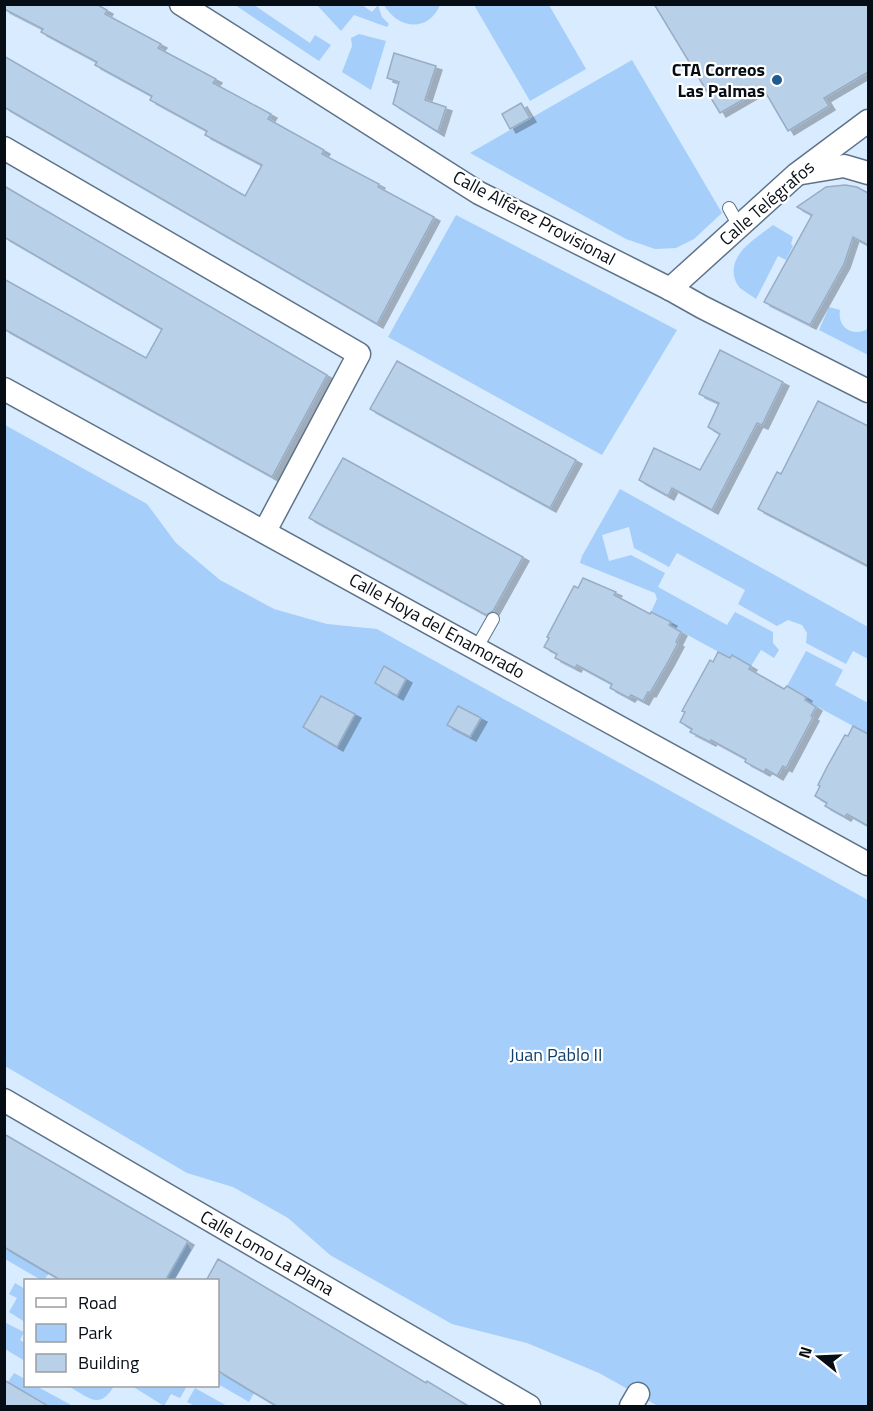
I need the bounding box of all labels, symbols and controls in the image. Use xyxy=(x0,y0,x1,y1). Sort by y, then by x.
place label: CTA Correos Las Palmas xyxy=(672,56,765,104)
marker: CTA Correos Las Palmas xyxy=(770,73,784,87)
street label: Calle Telégrafos xyxy=(713,154,820,252)
street label: Calle Alférez Provisional xyxy=(448,163,620,272)
street label: Calle Hoya del Enamorado xyxy=(344,566,530,685)
park label: Juan Pablo II xyxy=(510,1041,602,1068)
street label: Calle Lomo La Plana xyxy=(195,1203,339,1302)
legend xyxy=(24,1279,219,1387)
text: Road xyxy=(78,1289,117,1316)
text: Park xyxy=(78,1319,113,1346)
north arrow xyxy=(789,1327,849,1387)
text: N xyxy=(792,1343,818,1361)
text: Building xyxy=(78,1349,139,1376)

